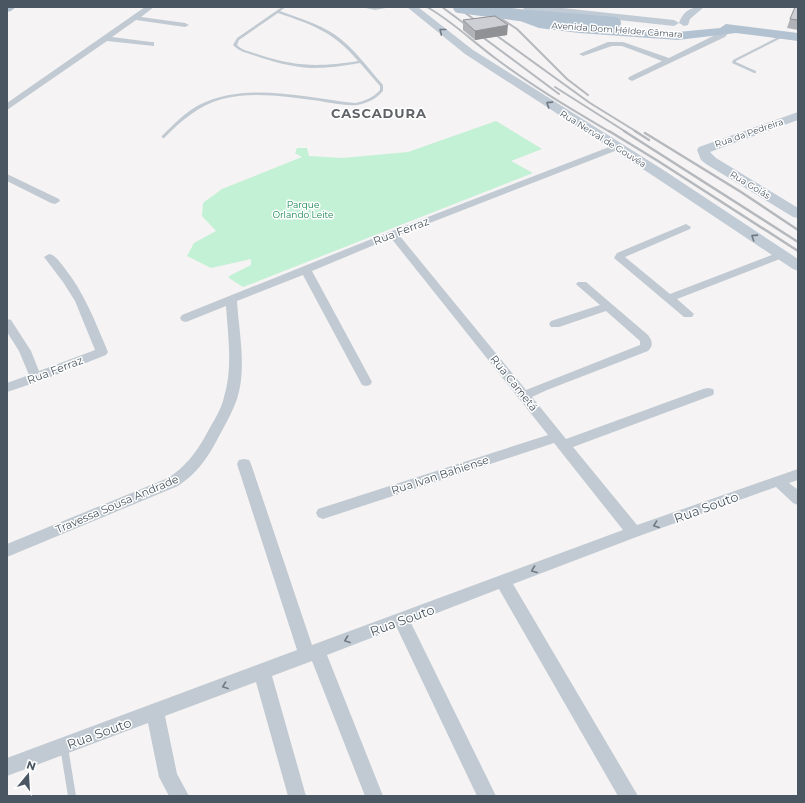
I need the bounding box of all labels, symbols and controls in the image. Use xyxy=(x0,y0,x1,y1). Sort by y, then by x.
street label: Avenida Dom Hélder Câmara xyxy=(551,19,683,40)
one-way arrow xyxy=(439,28,446,35)
one-way arrow xyxy=(546,101,553,109)
district label: CASCADURA xyxy=(331,105,427,121)
street label: Rua Nerval de Gouvêa xyxy=(558,108,648,170)
street label: Rua da Pedreira xyxy=(713,116,785,149)
street label: Rua Goiás xyxy=(728,168,773,201)
park label: Parque Orlando Leite xyxy=(273,199,334,220)
street label: Rua Ferraz xyxy=(371,214,431,248)
one-way arrow xyxy=(751,234,758,242)
street label: Rua Cametá xyxy=(487,352,541,414)
street label: Rua Ferraz xyxy=(25,353,85,387)
street label: Rua Ivan Bahiense xyxy=(389,452,491,497)
street label: Travessa Sousa Andrade xyxy=(53,472,181,536)
street label: Rua Souto xyxy=(672,488,740,526)
one-way arrow xyxy=(652,520,659,528)
one-way arrow xyxy=(531,566,538,574)
street label: Rua Souto xyxy=(368,601,436,639)
one-way arrow xyxy=(343,636,350,644)
one-way arrow xyxy=(222,681,229,690)
street label: Rua Souto xyxy=(65,714,133,752)
north arrow xyxy=(8,755,48,795)
text: N xyxy=(25,757,37,774)

